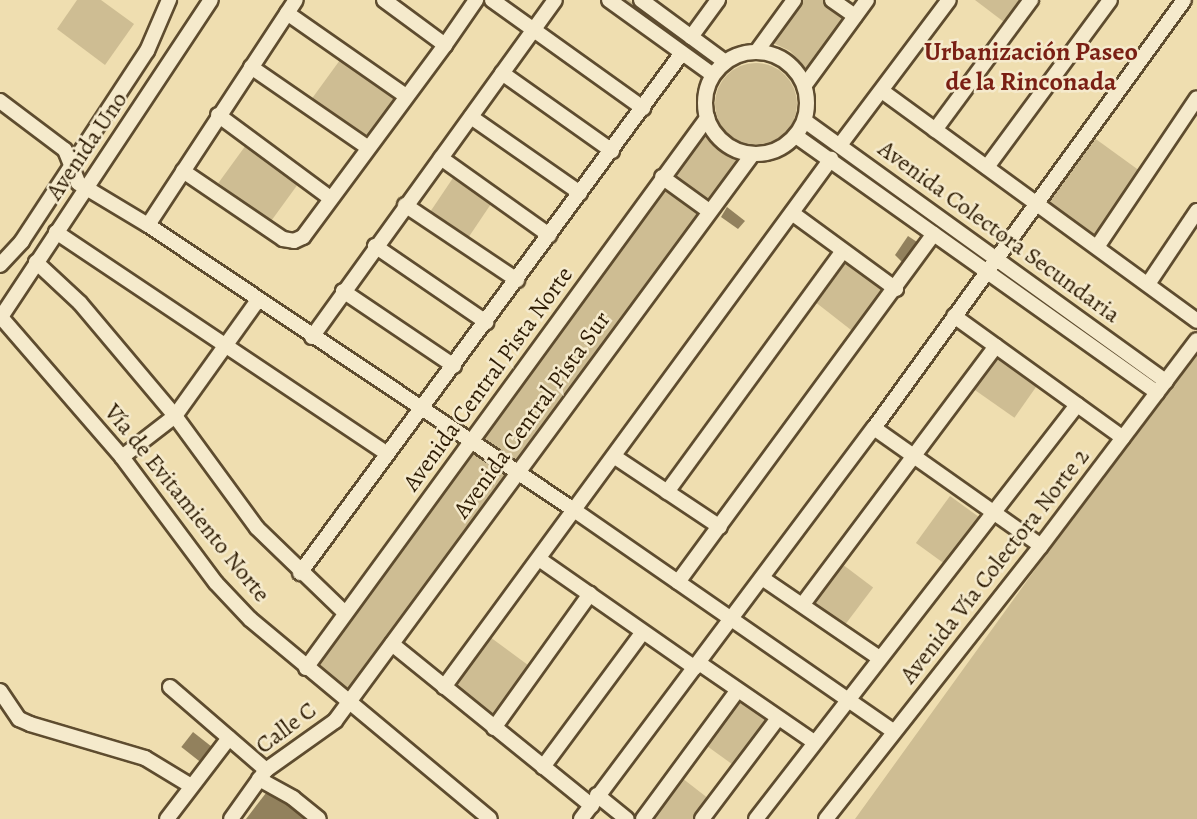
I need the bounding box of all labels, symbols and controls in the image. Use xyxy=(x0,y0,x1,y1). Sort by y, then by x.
district label: Urbanización Paseo de la Rinconada xyxy=(924,36,1138,98)
street label: Avenida Uno xyxy=(40,86,134,206)
street label: Avenida Colectora Secundaria xyxy=(872,135,1126,329)
street label: Avenida Central Pista Norte xyxy=(397,261,579,497)
street label: Avenida Central Pista Sur xyxy=(447,306,617,524)
street label: Vía de Evitamiento Norte xyxy=(98,398,276,608)
street label: Avenida Vía Colectora Norte 2 xyxy=(894,443,1096,689)
street label: Calle C xyxy=(250,696,322,760)

